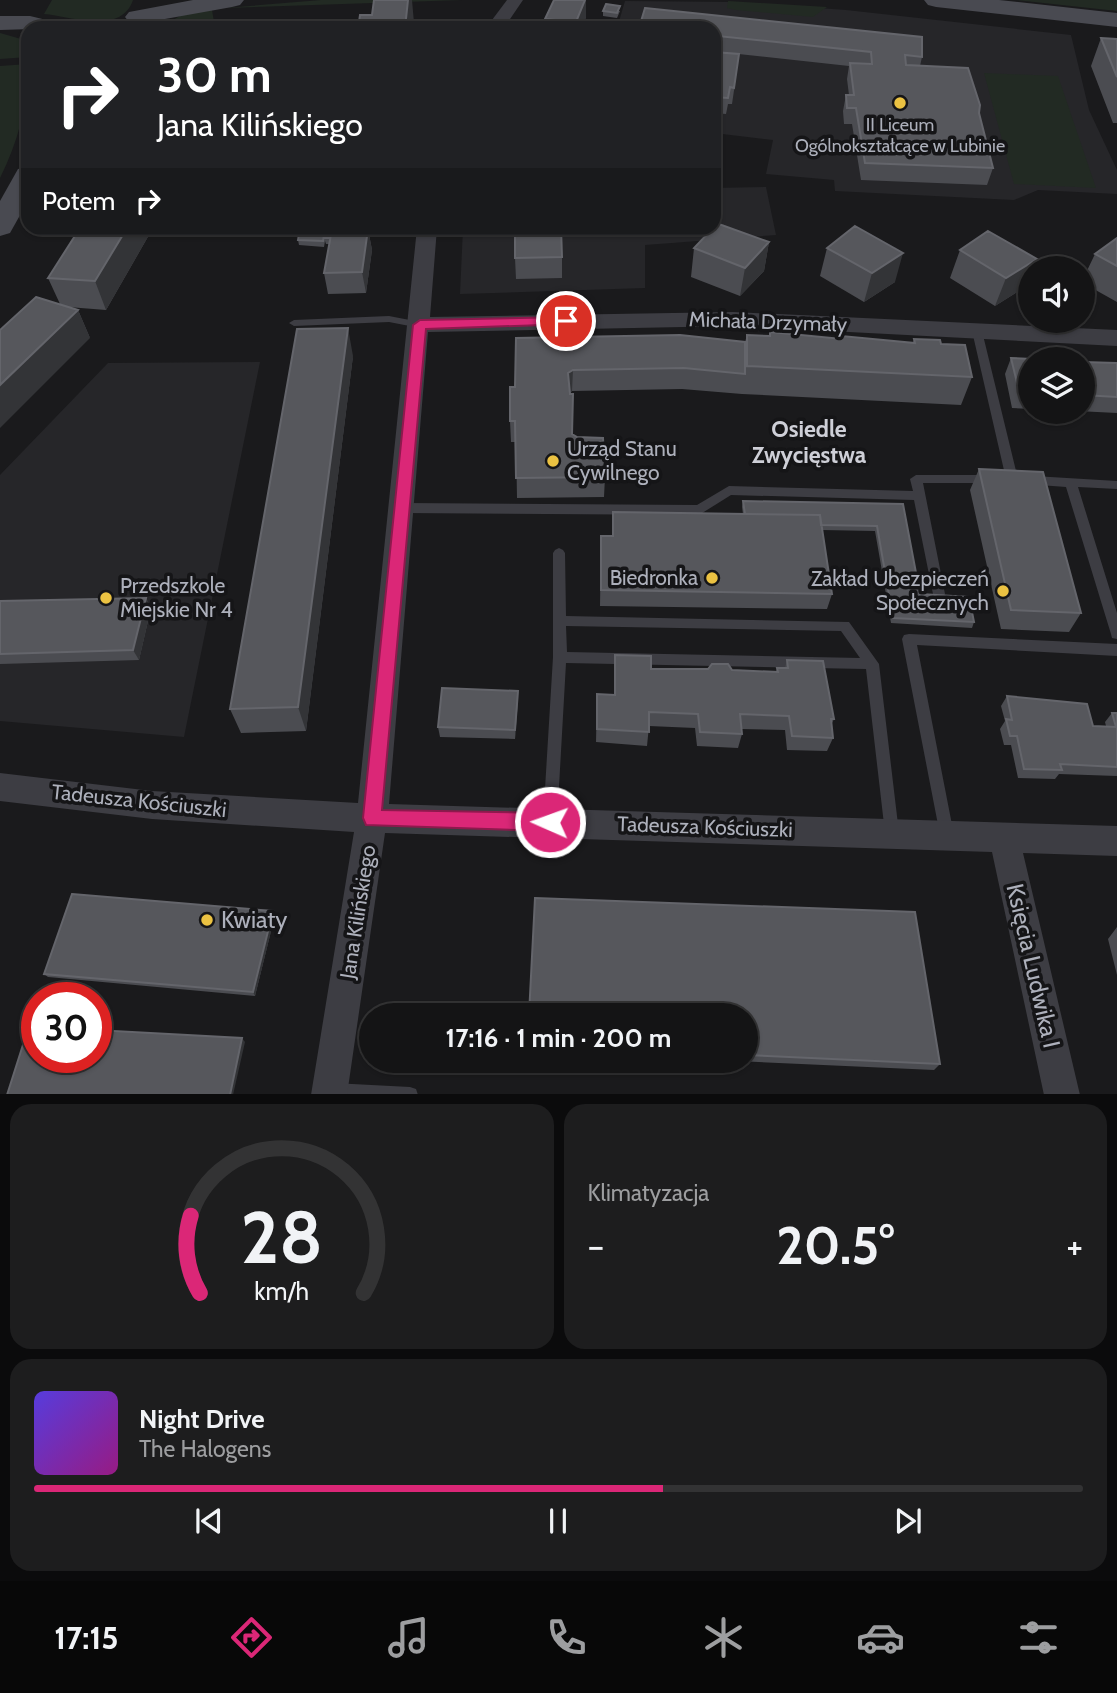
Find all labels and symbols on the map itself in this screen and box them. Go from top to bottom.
marker: II Liceum Ogólnokształcące w Lubinie [892,95,908,111]
place label: II Liceum Ogólnokształcące w Lubinie [795,114,1005,157]
pin [536,291,596,351]
street label: Michała Drzymały [688,306,848,337]
district label: Osiedle Zwycięstwa [752,415,867,469]
place label: Urząd Stanu Cywilnego [567,436,677,485]
marker: Urząd Stanu Cywilnego [545,453,561,469]
place label: Biedronka [610,565,698,590]
place label: Zakład Ubezpieczeń Społecznych [811,566,989,615]
marker: Biedronka [704,570,720,586]
place label: Przedszkole Miejskie Nr 4 [120,573,233,623]
marker: Zakład Ubezpieczeń Społecznych [995,583,1011,599]
marker: Przedszkole Miejskie Nr 4 [98,590,114,606]
street label: Tadeusza Kościuszki [50,779,228,822]
position arrow [513,785,587,859]
street label: Tadeusza Kościuszki [617,811,793,842]
street label: Jana Kilińskiego [334,843,380,982]
street label: Księcia Ludwika I [1000,881,1066,1051]
place label: Kwiaty [221,905,287,934]
marker: Kwiaty [199,912,215,928]
speed limit sign: 30 [21,982,112,1073]

